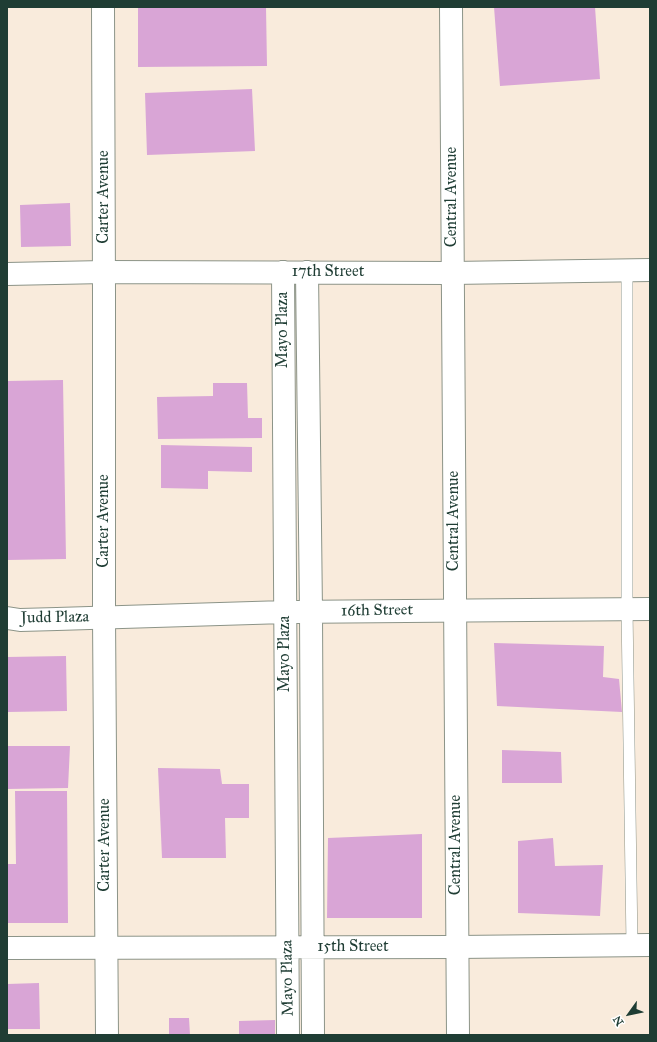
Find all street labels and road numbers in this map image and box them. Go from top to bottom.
street label: Central Avenue [442,147,462,247]
street label: Carter Avenue [94,150,114,244]
street label: 17th Street [292,262,364,282]
street label: Mayo Plaza [273,292,293,368]
street label: Central Avenue [444,471,464,571]
street label: Carter Avenue [94,474,114,568]
street label: 16th Street [341,601,413,621]
street label: Judd Plaza [21,608,89,628]
street label: Mayo Plaza [275,616,295,692]
street label: Central Avenue [446,795,466,895]
street label: Carter Avenue [95,798,115,892]
street label: 15th Street [317,937,389,957]
street label: Mayo Plaza [278,940,298,1016]

